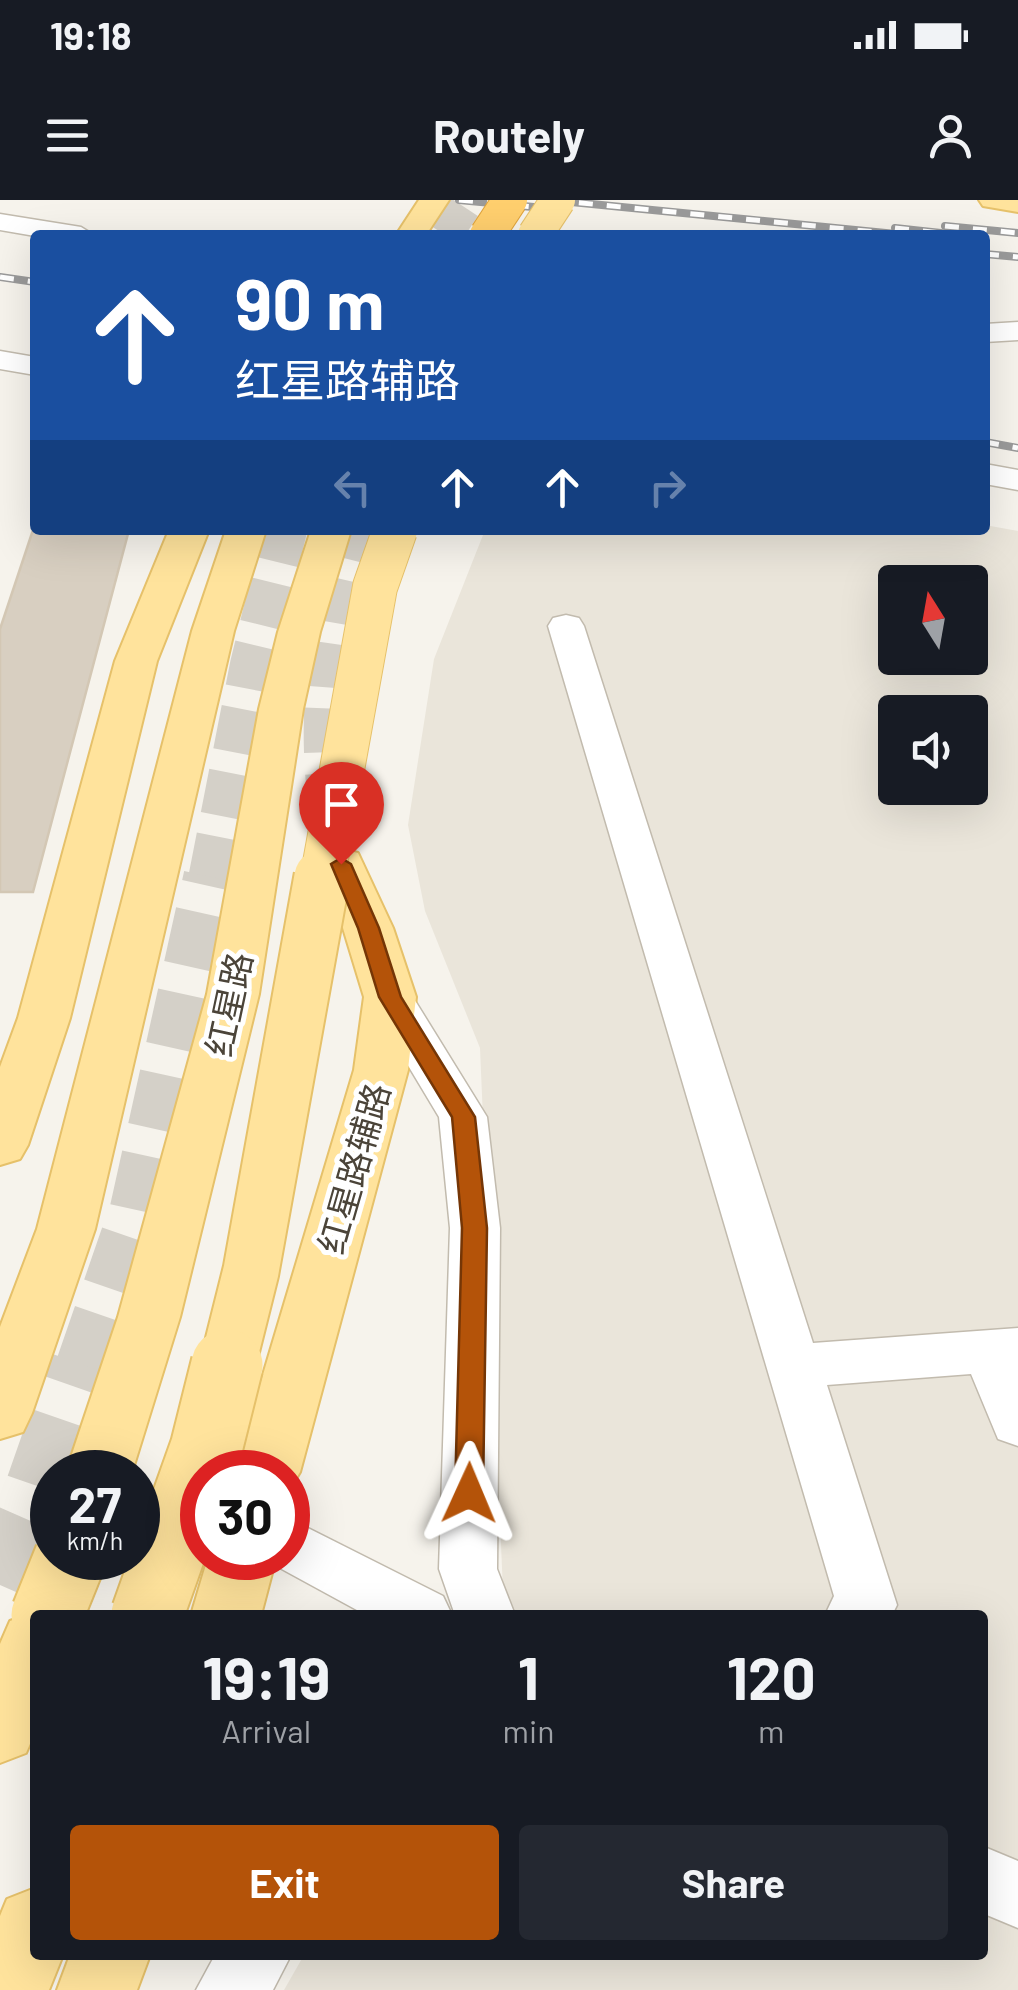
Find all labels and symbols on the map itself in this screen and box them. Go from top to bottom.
north arrow [878,565,988,675]
pin [299,762,384,865]
street label: 红星路 [197,948,259,1060]
street label: 红星路辅路 [309,1078,397,1258]
position arrow [417,1441,521,1545]
speed limit sign: 30 [180,1450,310,1580]

